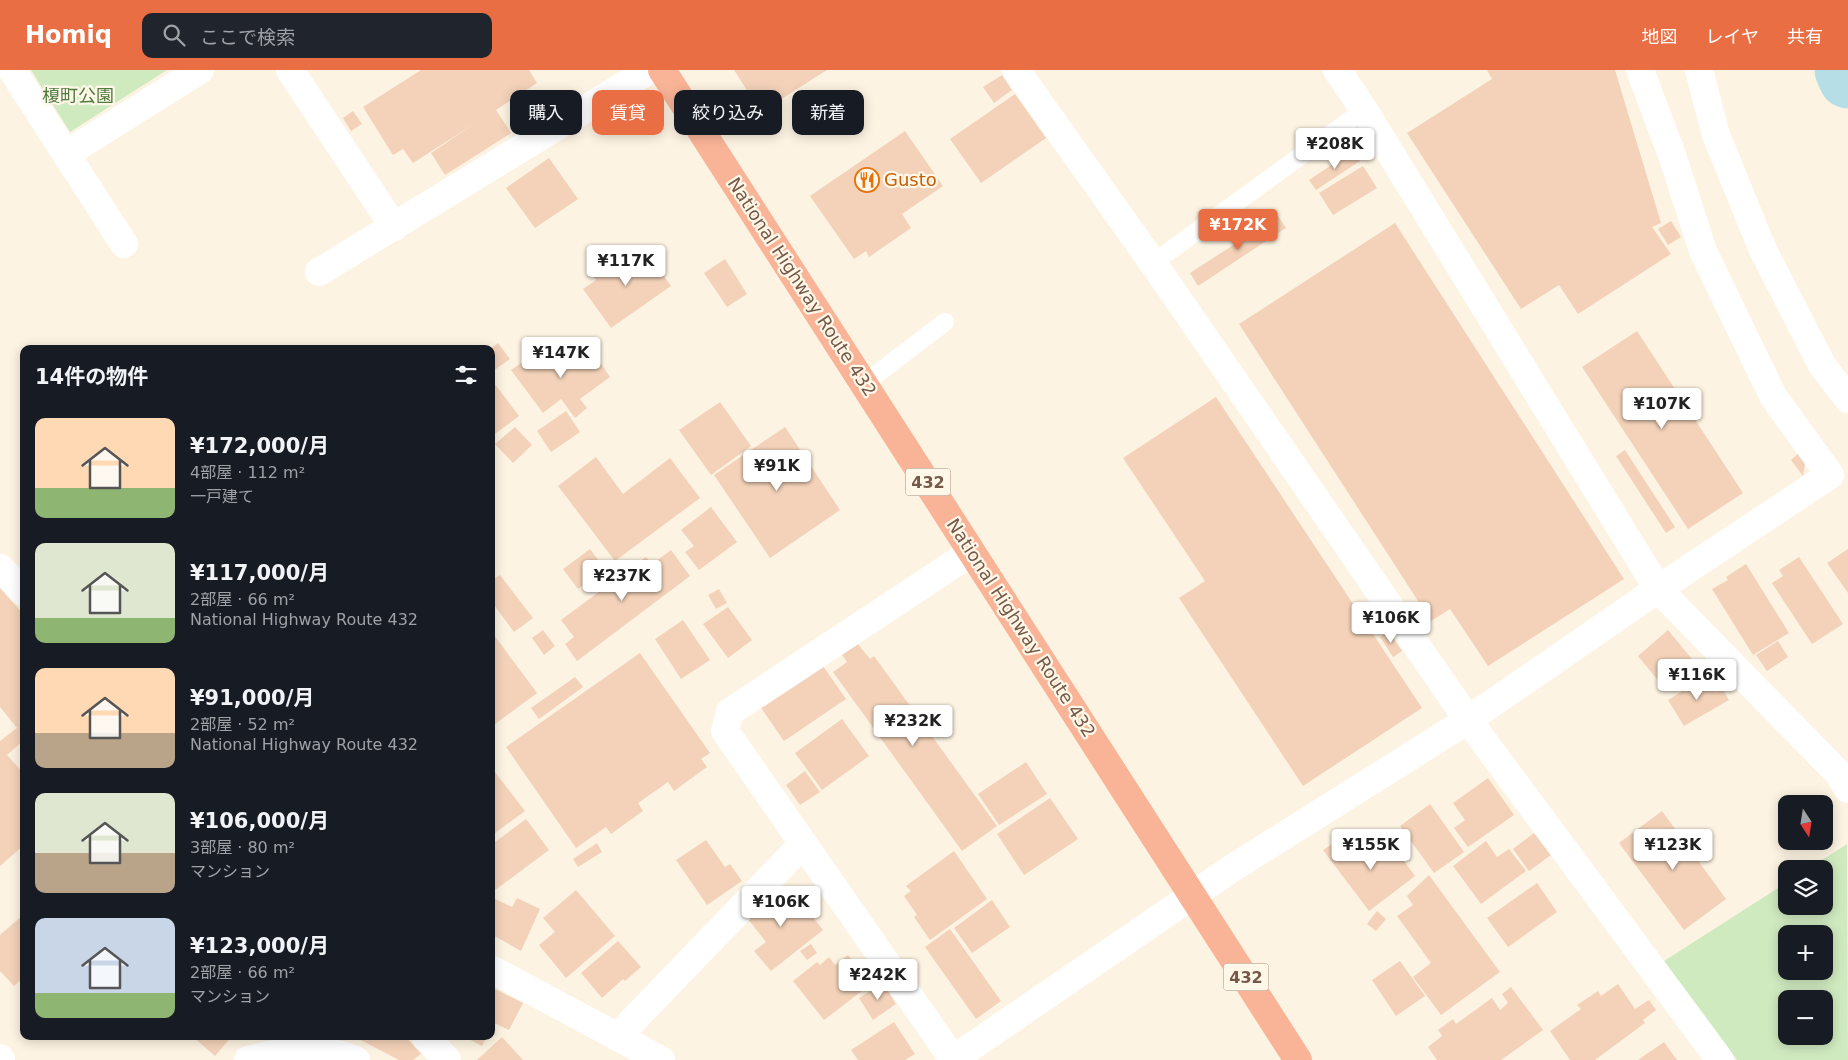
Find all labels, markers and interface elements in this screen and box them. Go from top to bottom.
search box [142,13,492,58]
text: Homiq [25,21,112,49]
icon: search [160,21,188,49]
text: ここで検索 [200,26,295,48]
text: 地図 [1642,26,1678,47]
text: レイヤ [1706,26,1759,47]
text: 共有 [1787,26,1823,47]
park label: 榎町公園 [42,85,114,106]
chip: 購入 [510,90,582,135]
chip: 賃貸 [592,90,664,135]
chip: 絞り込み [674,90,782,135]
chip: 新着 [792,90,864,135]
pin: ¥208K [1300,128,1370,170]
text: ¥208K [1307,134,1363,153]
restaurant icon: Gusto [854,167,880,193]
place label: Gusto [884,169,937,190]
street label: National Highway Route 432 [724,173,881,400]
pin: ¥172K [1203,208,1273,251]
text: ¥172K [1210,215,1266,234]
pin: ¥117K [591,244,661,287]
text: ¥117K [598,251,654,270]
pin: ¥147K [526,336,596,379]
text: ¥147K [533,343,589,362]
icon: filters [452,361,480,389]
text: 14件の物件 [35,365,148,389]
pin: ¥107K [1627,388,1697,430]
text: ¥107K [1634,394,1690,413]
text: ¥172,000/月 [190,434,329,458]
icon: home [75,438,135,498]
pin: ¥91K [747,450,807,492]
text: ¥91K [754,456,800,475]
text: 4部屋 · 112 m² [190,463,305,482]
road number: 432 [906,468,950,496]
text: 一戸建て [190,487,254,506]
street label: National Highway Route 432 [943,514,1100,741]
pin: ¥237K [587,560,657,602]
text: ¥117,000/月 [190,561,329,585]
icon: home [75,563,135,623]
text: ¥237K [594,566,650,585]
text: 2部屋 · 66 m² [190,590,295,609]
pin: ¥106K [1356,602,1426,644]
text: ¥106K [1363,608,1419,627]
text: National Highway Route 432 [190,610,418,629]
pin: ¥116K [1662,658,1732,701]
text: ¥116K [1669,665,1725,684]
text: ¥91,000/月 [190,686,314,710]
icon: home [75,688,135,748]
pin: ¥232K [878,704,948,747]
text: ¥232K [885,711,941,730]
text: 2部屋 · 52 m² [190,715,295,734]
text: National Highway Route 432 [190,735,418,754]
north arrow [1778,795,1832,850]
map controls [1778,795,1833,1045]
text: ¥106,000/月 [190,809,329,833]
icon: home [75,813,135,873]
pin: ¥155K [1336,828,1406,871]
pin: ¥123K [1638,828,1708,871]
text: ¥155K [1343,835,1399,854]
text: ¥123K [1645,835,1701,854]
text: 3部屋 · 80 m² [190,838,295,857]
button: layers [1778,860,1833,915]
text: マンション [190,862,270,881]
pin: ¥106K [746,886,816,928]
text: ¥106K [753,892,809,911]
button: + [1778,925,1833,980]
text: ¥123,000/月 [190,934,329,958]
icon: home [75,938,135,998]
pin: ¥242K [843,958,913,1001]
text: 2部屋 · 66 m² [190,963,295,982]
road number: 432 [1224,964,1268,990]
text: ¥242K [850,965,906,984]
text: マンション [190,987,270,1006]
button: − [1778,990,1833,1045]

